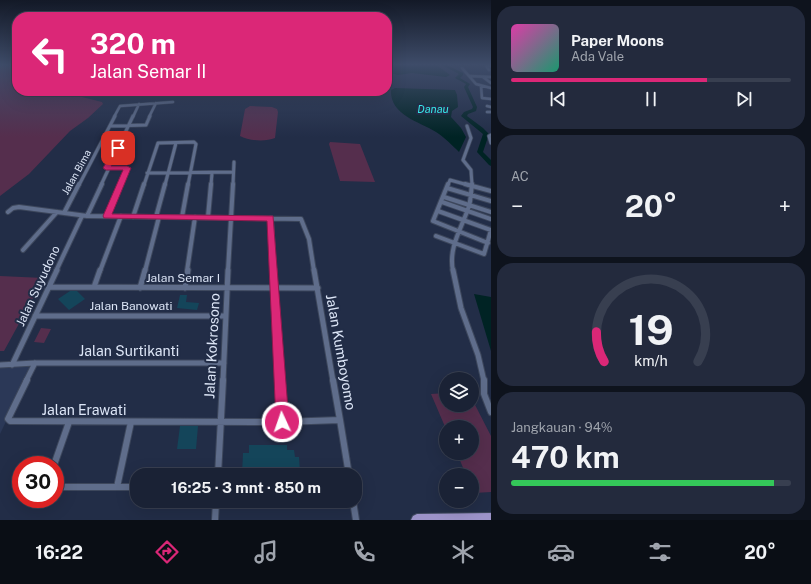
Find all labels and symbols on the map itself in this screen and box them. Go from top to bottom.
water label: Danau [417,103,449,115]
pin [101,131,135,165]
street label: Jalan Bima [59,147,93,197]
street label: Jalan Suyudono [13,243,63,329]
street label: Jalan Semar I [146,271,220,285]
street label: Jalan Kokrosono [201,293,223,399]
street label: Jalan Kumboyomo [323,293,359,411]
street label: Jalan Banowati [90,299,172,313]
street label: Jalan Surtikanti [79,343,179,359]
position arrow [261,401,303,443]
street label: Jalan Erawati [42,402,126,418]
speed limit sign: 30 [12,456,64,508]

